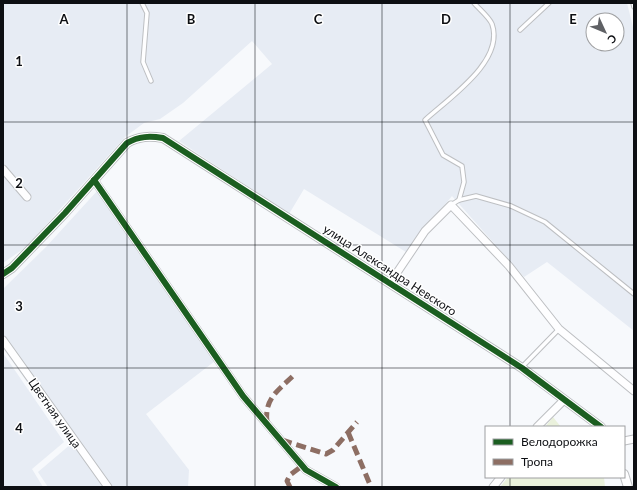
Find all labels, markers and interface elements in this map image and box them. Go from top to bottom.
text: A [58,11,69,27]
text: B [187,11,196,27]
text: C [314,11,323,27]
text: D [441,11,451,27]
text: E [569,11,577,27]
north arrow [585,12,625,52]
text: С [605,32,620,47]
text: 1 [15,53,23,69]
text: 2 [15,175,23,191]
street label: улица Александра Невского [320,221,460,319]
text: 3 [15,298,23,314]
street label: Цветная улица [25,375,85,451]
text: 4 [15,420,23,436]
legend [485,426,625,478]
text: Велодорожка [521,434,598,449]
text: Тропа [521,454,553,469]

